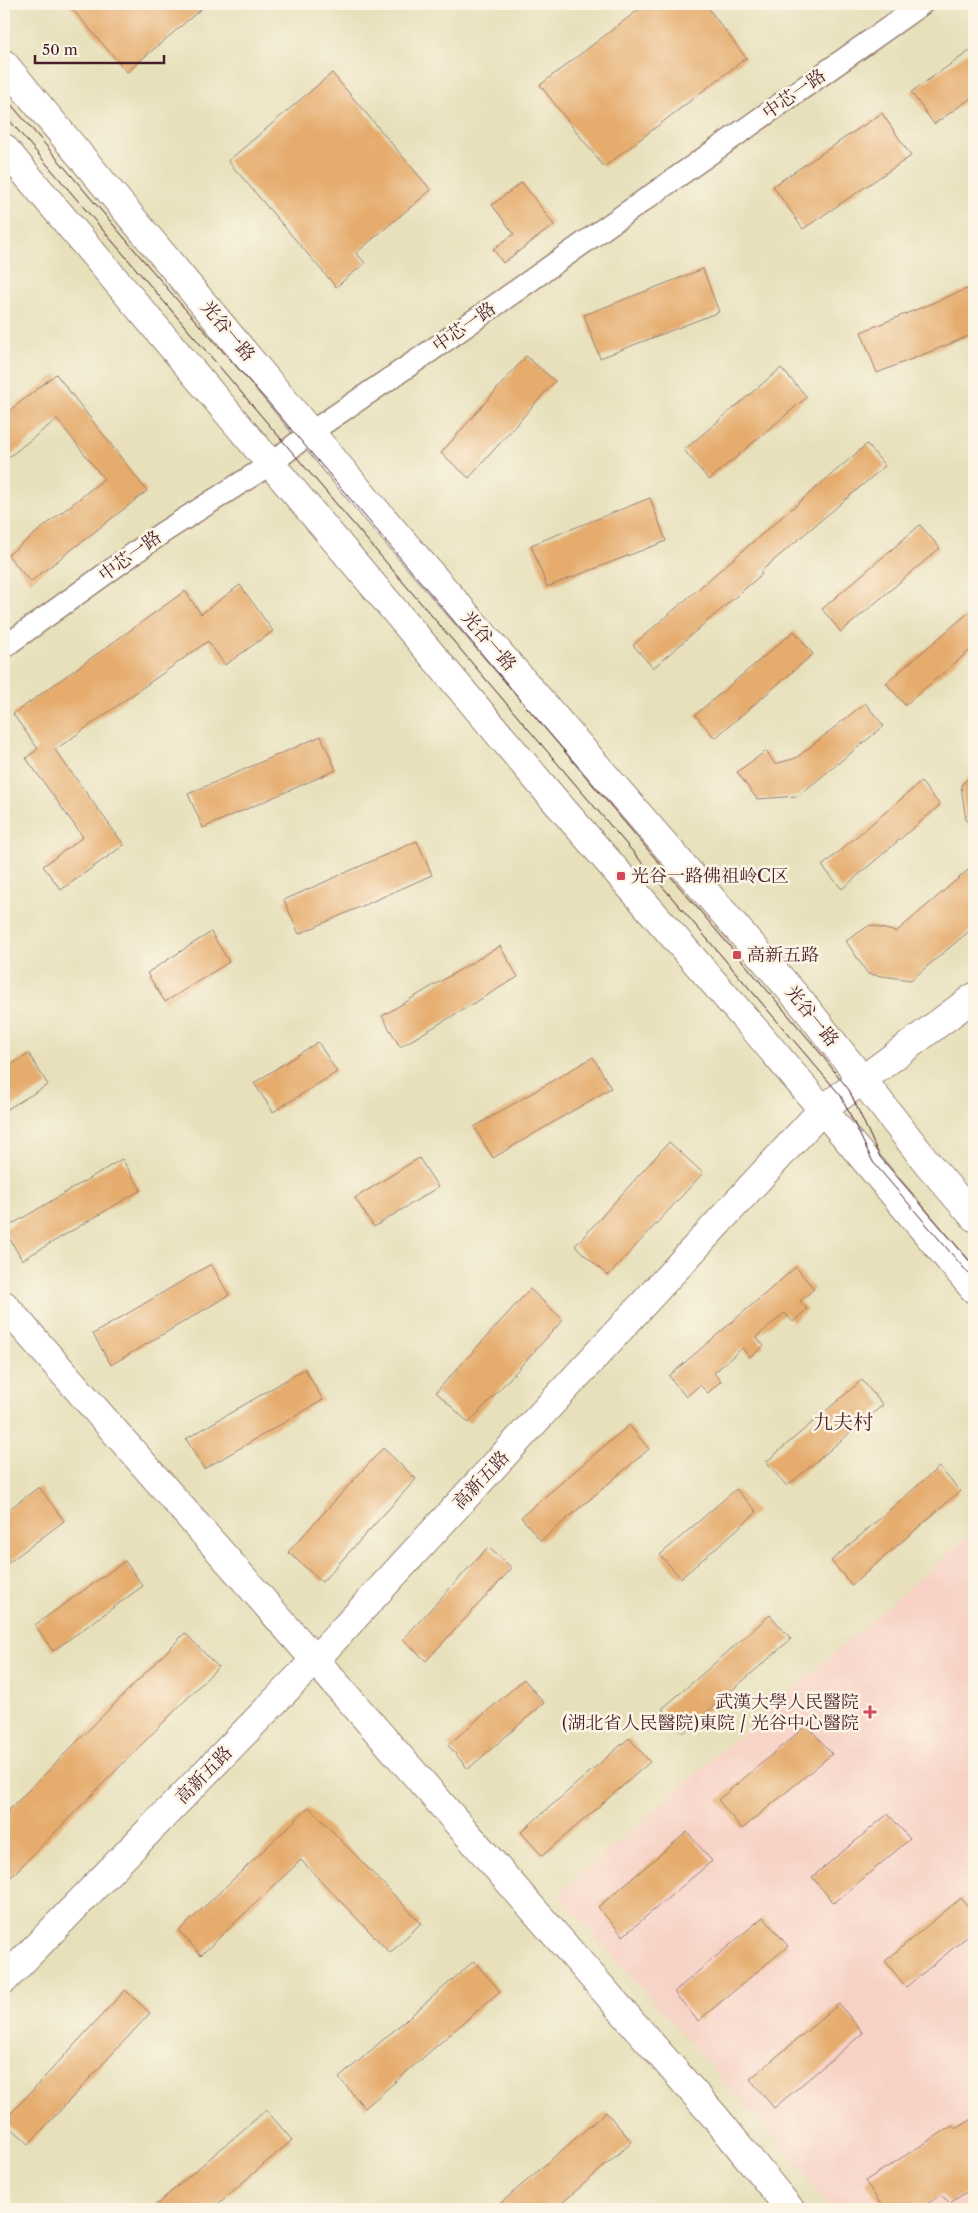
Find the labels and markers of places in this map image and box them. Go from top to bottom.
place label: 光谷一路佛祖岭C区 [631,865,789,887]
marker: 光谷一路佛祖岭C区 [615,870,627,882]
place label: 高新五路 [747,944,819,966]
marker: 高新五路 [731,949,743,961]
place label: 武漢大學人民醫院 (湖北省人民醫院)東院 / 光谷中心醫院 [562,1691,859,1734]
marker: 武漢大學人民醫院 (湖北省人民醫院)東院 / 光谷中心醫院 [863,1705,877,1719]

